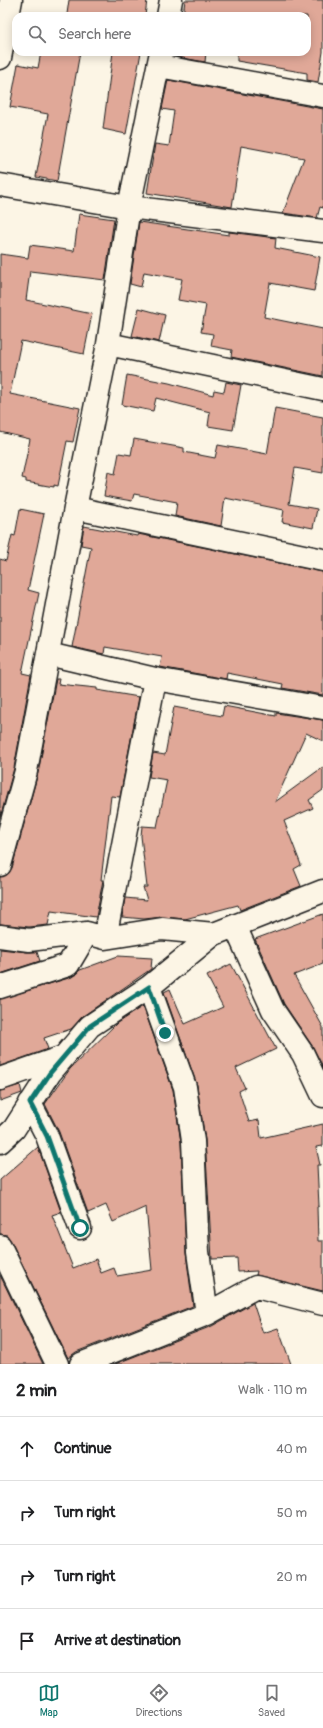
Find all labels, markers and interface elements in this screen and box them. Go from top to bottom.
search box [12,12,311,56]
icon: search [26,23,48,45]
text: Search here [58,25,131,44]
route end [156,1024,174,1042]
route start [71,1219,89,1237]
text: 2 min [16,1380,57,1401]
text: Walk · 110 m [238,1382,307,1398]
icon: ahead [16,1438,38,1460]
text: Continue [54,1439,112,1458]
text: 40 m [276,1441,307,1457]
icon: right [16,1502,38,1524]
text: Turn right [54,1503,115,1522]
text: 50 m [277,1505,307,1521]
icon: right [16,1566,38,1588]
text: Turn right [54,1567,115,1586]
text: 20 m [276,1569,307,1585]
icon: arrive [16,1630,38,1652]
text: Arrive at destination [54,1631,181,1650]
tab: Map [38,1682,60,1719]
tab: Directions [136,1682,182,1719]
tab: Saved [258,1682,285,1719]

